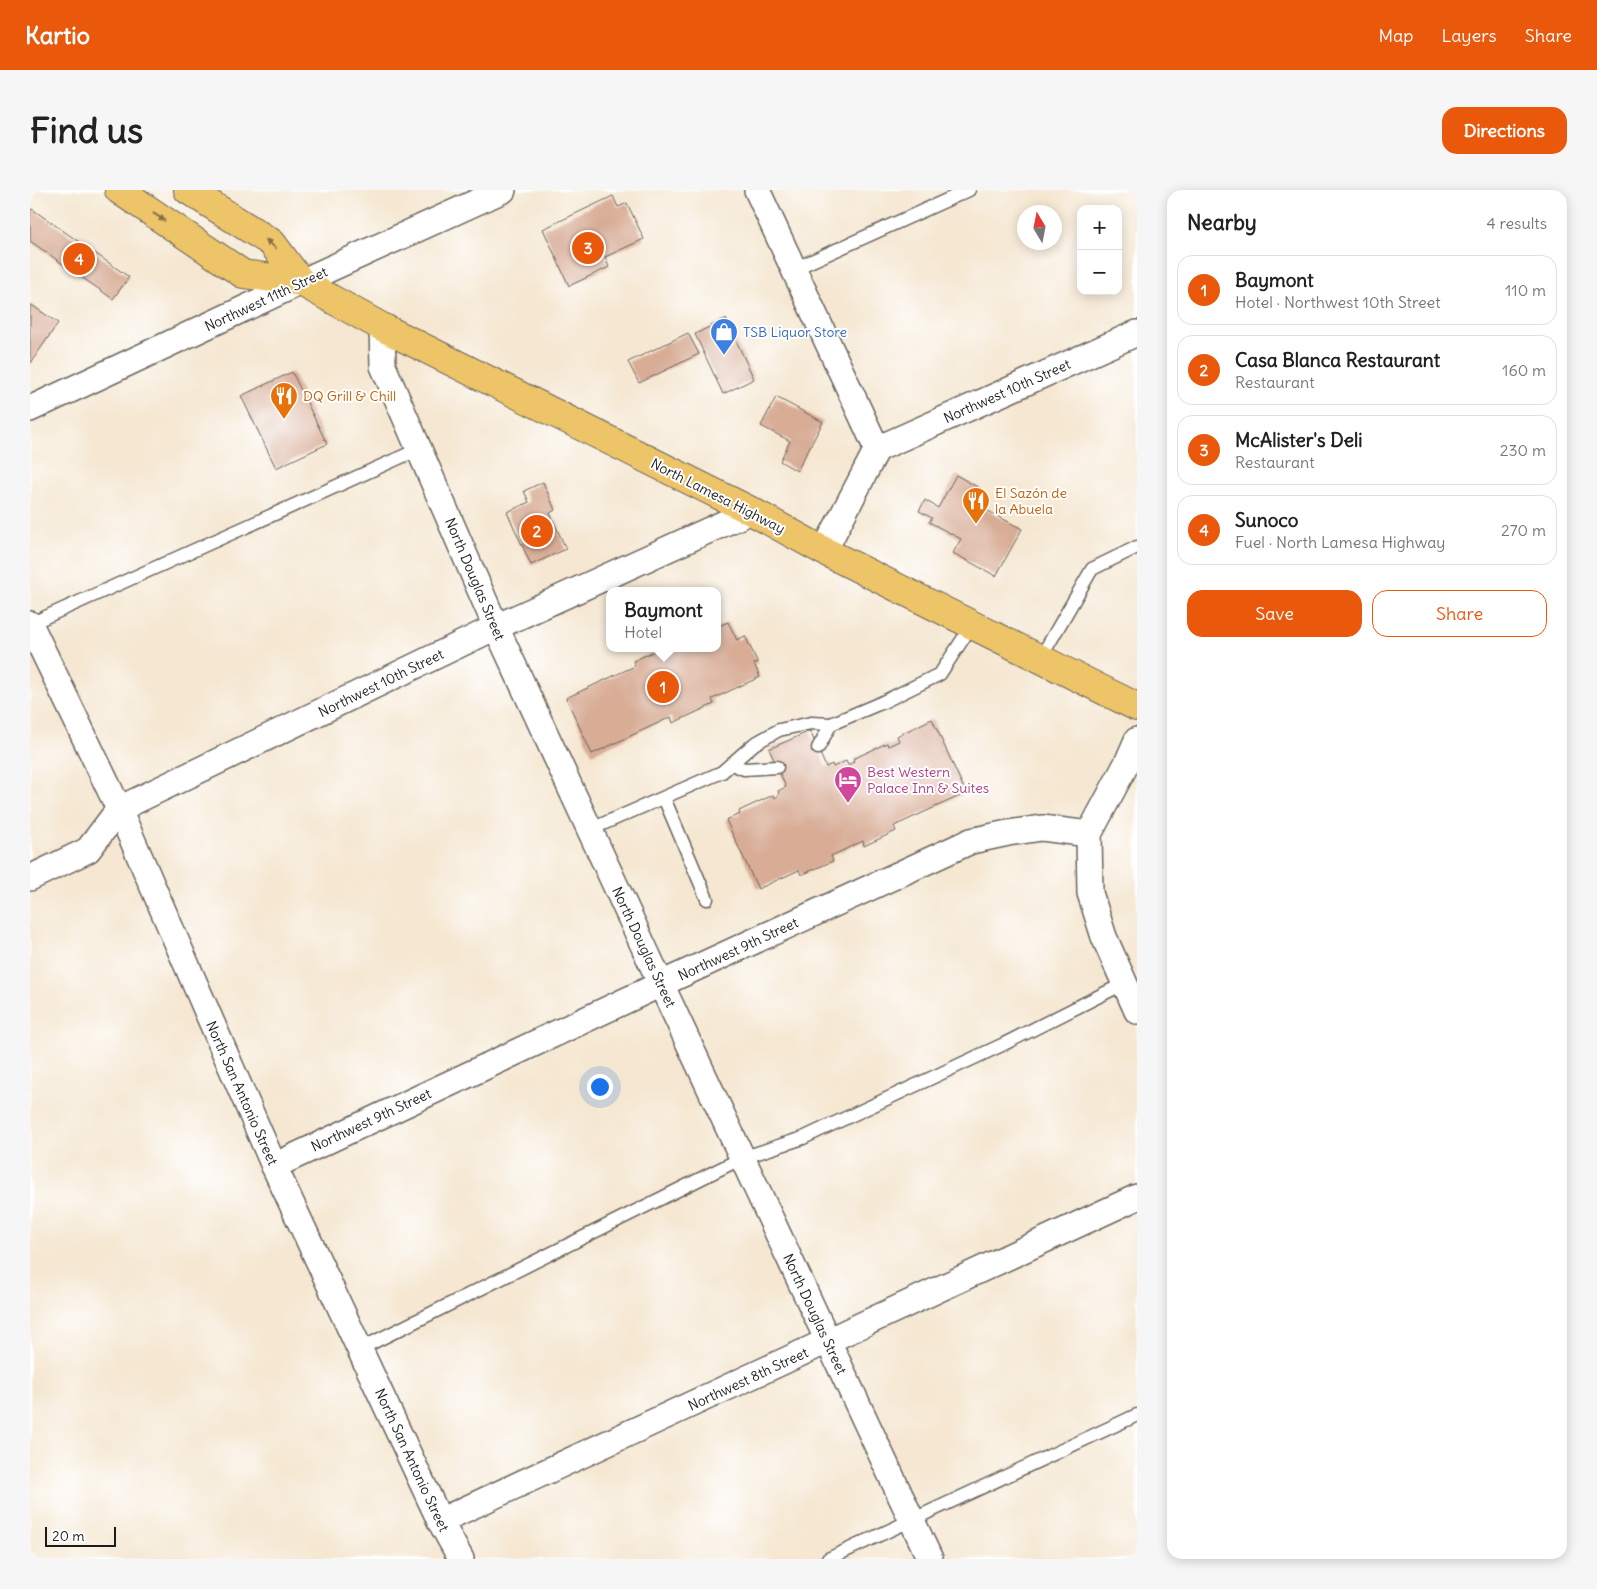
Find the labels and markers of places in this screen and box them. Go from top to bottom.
pin: 3 [572,229,604,267]
pin: 4 [63,240,95,278]
shop icon: TSB Liquor Store [709,317,739,356]
place label: TSB Liquor Store [743,323,847,341]
restaurant icon: DQ Grill & Chill [269,381,299,420]
place label: DQ Grill & Chill [303,387,396,405]
place label: El Sazón de la Abuela [995,484,1067,518]
restaurant icon: El Sazón de la Abuela [961,486,991,525]
pin: 2 [521,512,553,550]
pin: 1 [647,668,679,706]
place label: Best Western Palace Inn & Suites [867,763,989,797]
hotel icon: Best Western Palace Inn & Suites [833,765,863,804]

